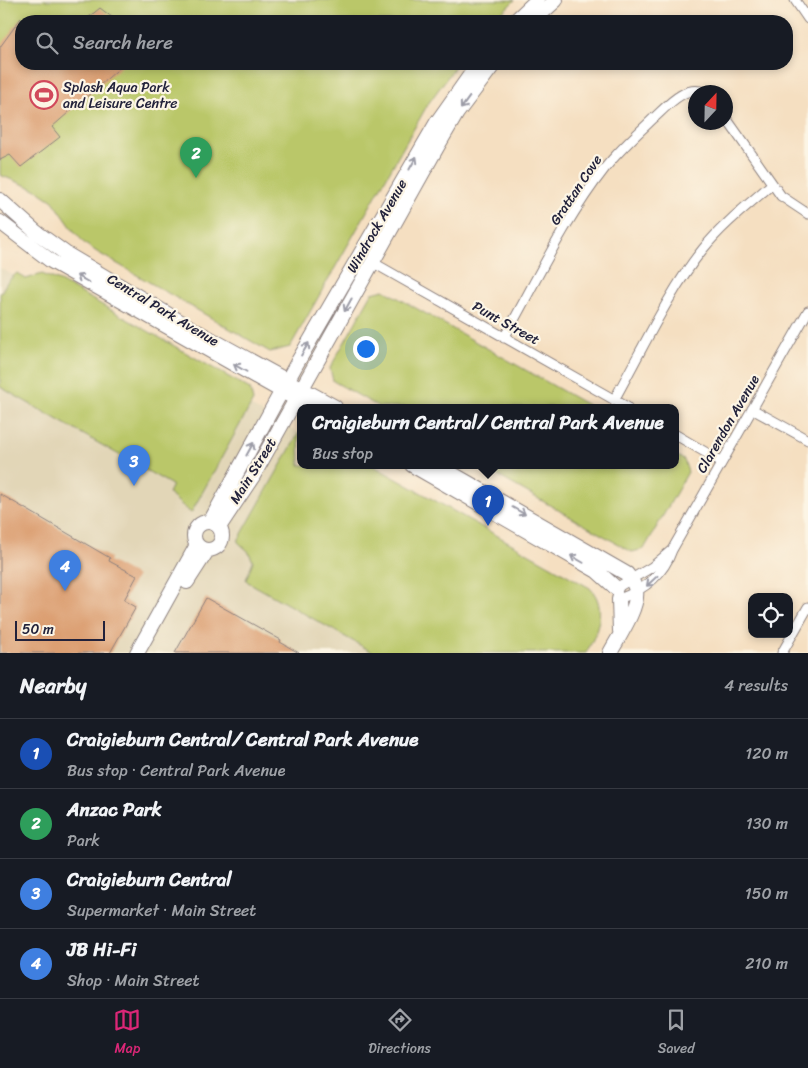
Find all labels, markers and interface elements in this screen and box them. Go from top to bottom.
search box [15,15,793,70]
text: Search here [73,26,173,59]
icon: search [33,29,61,57]
place label: Splash Aqua Park and Leisure Centre [63,75,178,116]
sports icon: Splash Aqua Park and Leisure Centre [29,80,59,110]
north arrow [688,85,733,130]
one-way arrow [460,95,470,109]
pin: 2 [180,137,212,178]
street label: Grattan Cove [543,150,609,230]
one-way arrow [409,156,418,171]
street label: Windrock Avenue [340,174,414,278]
street label: Central Park Avenue [102,267,224,354]
one-way arrow [77,273,91,283]
street label: Punt Street [468,294,544,352]
one-way arrow [343,297,353,312]
your location [353,336,379,362]
one-way arrow [301,343,311,357]
one-way arrow [233,362,247,372]
street label: Clarendon Avenue [690,370,767,478]
popup [297,404,679,469]
text: Craigieburn Central/ Central Park Avenue [312,406,664,439]
street label: Main Street [223,433,283,509]
text: Bus stop [312,439,373,468]
one-way arrow [246,442,255,457]
pin: 3 [118,445,150,486]
pin: 1 [472,485,504,526]
one-way arrow [511,507,526,517]
pin: 4 [49,550,81,591]
one-way arrow [569,554,584,564]
one-way arrow [645,575,658,587]
map controls [748,593,793,638]
button: locate [748,593,793,638]
text: 50 m [22,617,54,642]
scale bar [15,618,105,641]
text: Nearby [20,667,86,705]
text: 4 results [724,671,788,700]
text: Craigieburn Central/ Central Park Avenue [67,723,418,756]
text: 1 [33,739,39,768]
text: 120 m [745,739,788,768]
text: Bus stop · Central Park Avenue [67,756,285,785]
text: Anzac Park [67,793,162,826]
text: 2 [31,809,41,838]
text: 130 m [746,809,788,838]
text: Park [67,826,100,855]
text: Craigieburn Central [67,863,232,896]
text: 3 [32,879,40,908]
text: 150 m [745,879,788,908]
text: Supermarket · Main Street [67,896,256,925]
text: JB Hi-Fi [67,933,136,966]
text: 4 [31,949,41,978]
text: 210 m [745,949,788,978]
text: Shop · Main Street [67,966,199,995]
tab: Map [113,1006,141,1061]
tab: Directions [368,1006,431,1061]
tab: Saved [658,1006,695,1061]

